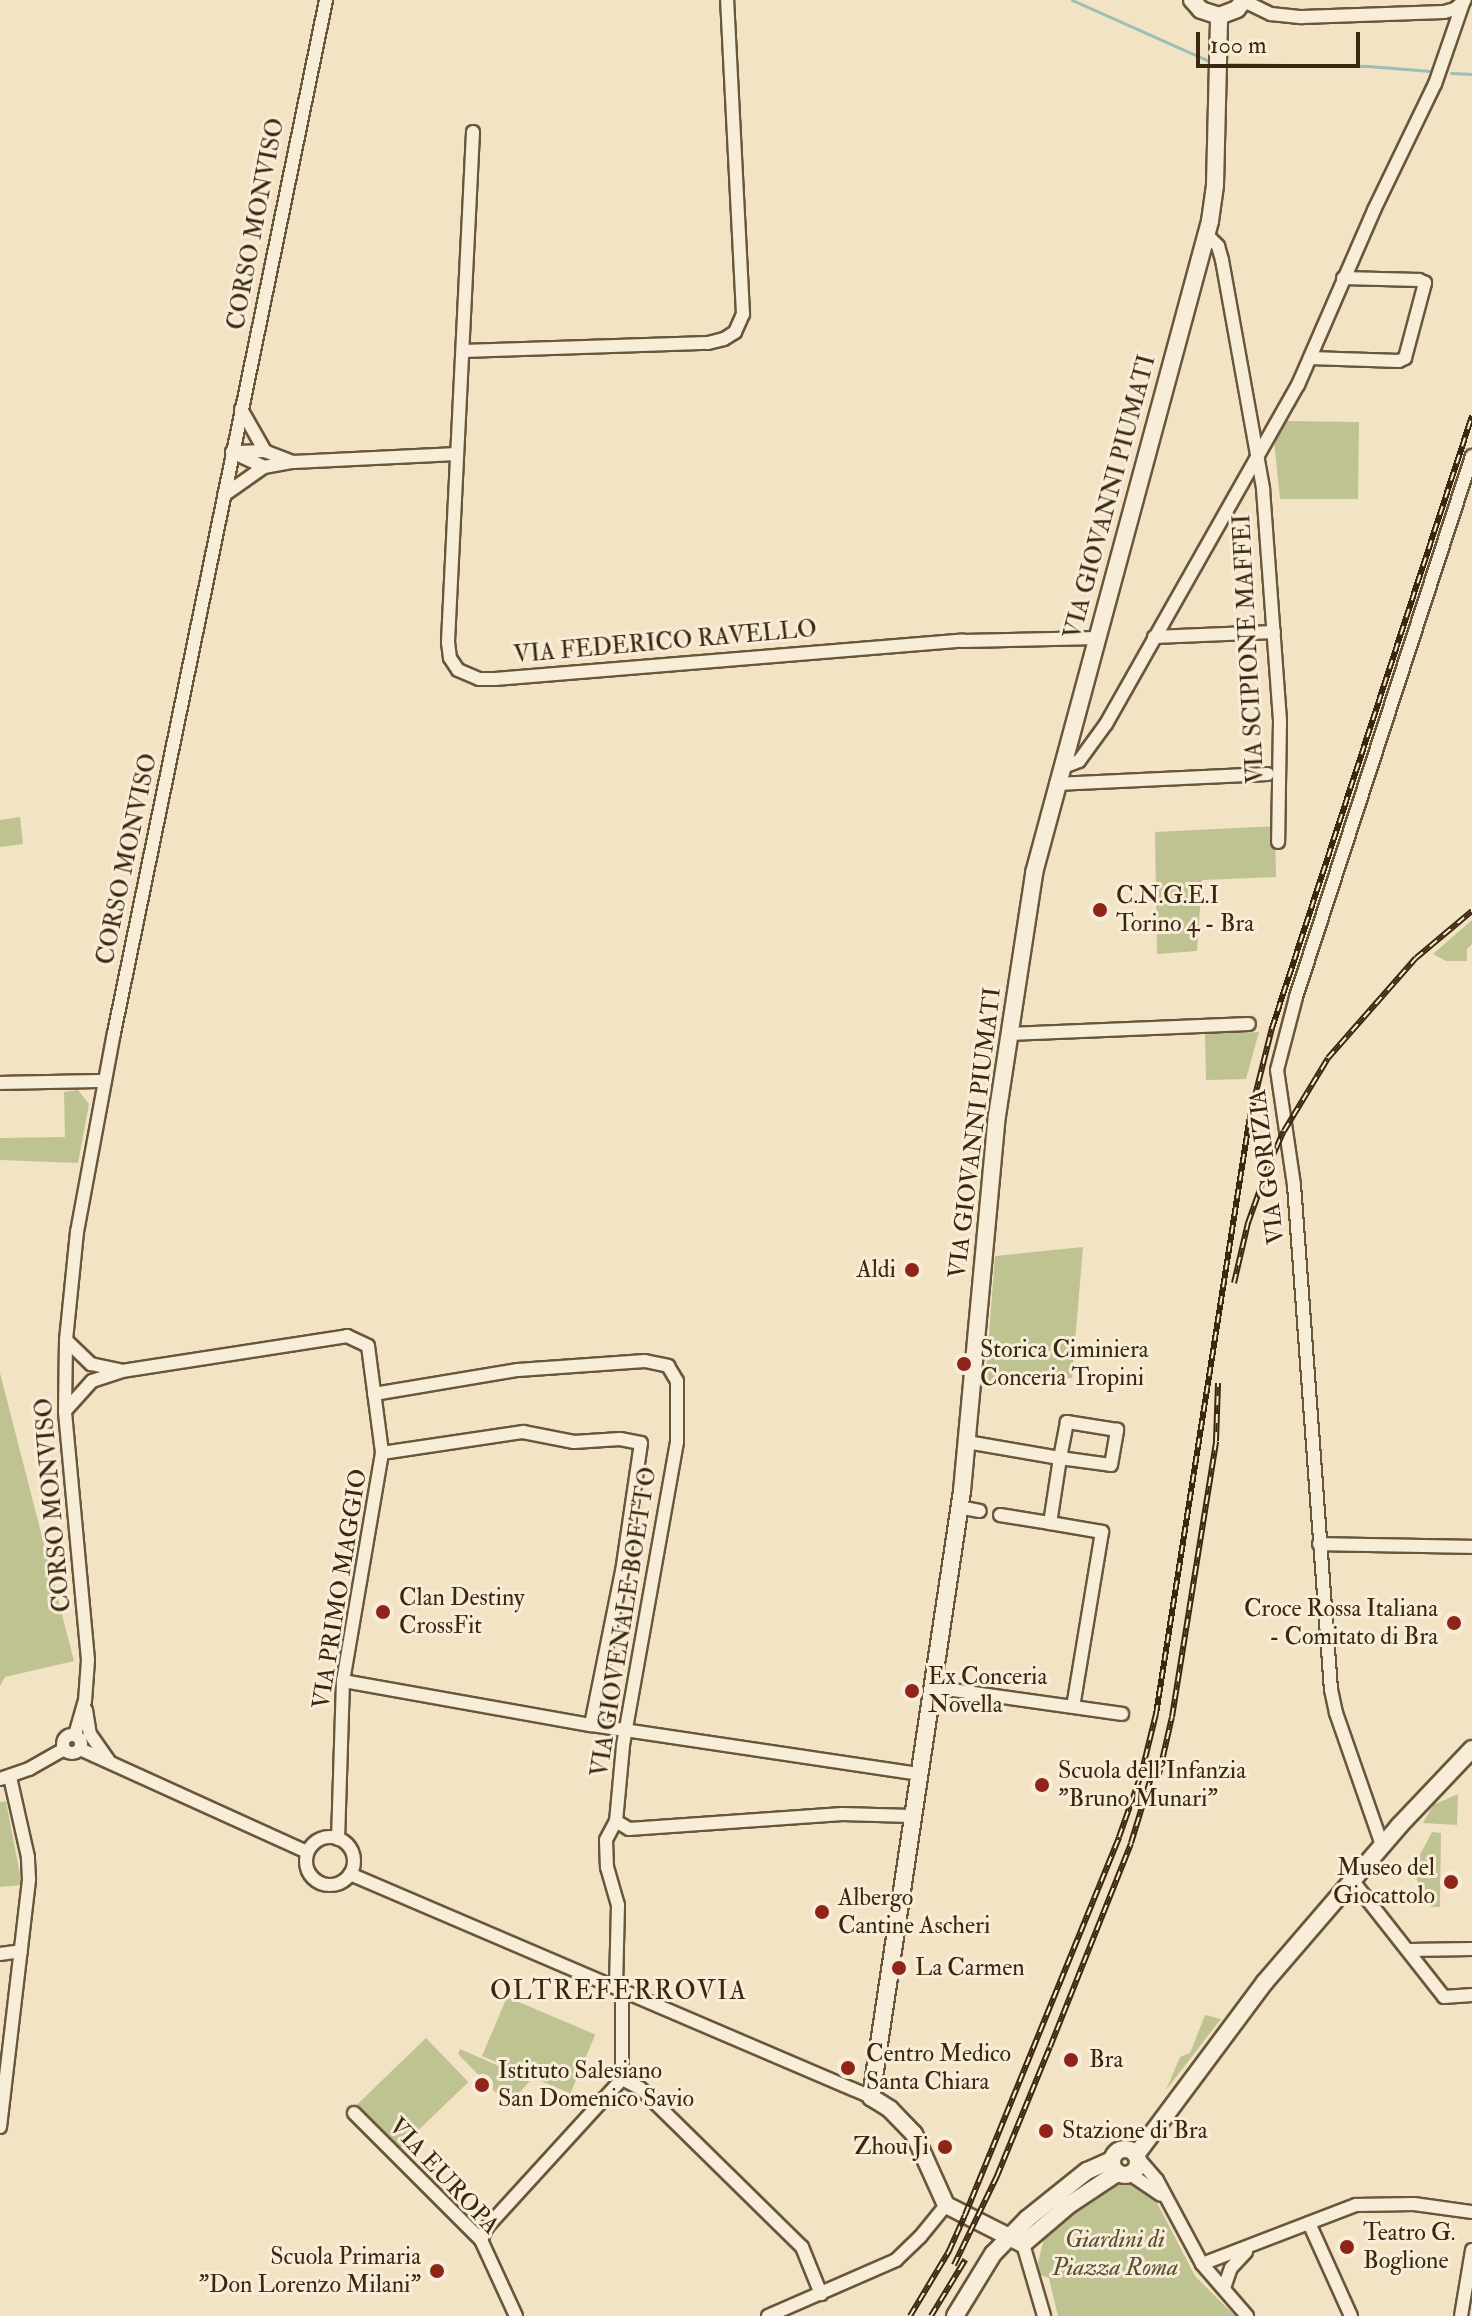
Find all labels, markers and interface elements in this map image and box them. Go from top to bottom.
scale bar [1200,16,1364,66]
text: 100 m [1210,30,1267,61]
street label: CORSO MONVISO [221,116,291,332]
street label: VIA GIOVANNI PIUMATI [1058,352,1162,642]
street label: VIA SCIPIONE MAFFEI [1228,514,1270,784]
street label: VIA FEDERICO RAVELLO [512,614,818,670]
street label: CORSO MONVISO [91,751,163,967]
place label: C.N.G.E.I Torino 4 - Bra [1116,882,1254,938]
marker: C.N.G.E.I Torino 4 - Bra [1091,901,1109,919]
street label: VIA GIOVANNI PIUMATI [943,986,1007,1280]
street label: VIA GORIZIA [1243,1088,1291,1246]
place label: Aldi [857,1256,896,1284]
marker: Aldi [903,1261,921,1279]
place label: Storica Ciminiera Conceria Tropini [980,1336,1149,1392]
marker: Storica Ciminiera Conceria Tropini [955,1355,973,1373]
street label: CORSO MONVISO [29,1397,77,1613]
street label: VIA GIOVENALE BOETTO [585,1465,663,1779]
street label: VIA PRIMO MAGGIO [307,1467,373,1711]
place label: Clan Destiny CrossFit [399,1584,525,1640]
place label: Croce Rossa Italiana - Comitato di Bra [1244,1595,1438,1651]
marker: Clan Destiny CrossFit [374,1603,392,1621]
marker: Croce Rossa Italiana - Comitato di Bra [1445,1614,1463,1632]
place label: Ex Conceria Novella [928,1663,1047,1719]
marker: Ex Conceria Novella [903,1682,921,1700]
place label: Scuola dell'Infanzia "Bruno Munari" [1058,1757,1246,1813]
marker: Scuola dell'Infanzia "Bruno Munari" [1033,1776,1051,1794]
place label: Museo del Giocattolo [1333,1854,1435,1910]
marker: Museo del Giocattolo [1442,1873,1460,1891]
place label: Albergo Cantine Ascheri [838,1884,990,1940]
marker: Albergo Cantine Ascheri [813,1903,831,1921]
place label: La Carmen [915,1954,1025,1982]
marker: La Carmen [890,1959,908,1977]
district label: OLTREFERROVIA [490,1976,748,2008]
place label: Centro Medico Santa Chiara [866,2040,1011,2096]
place label: Bra [1089,2046,1123,2074]
marker: Bra [1060,2049,1082,2071]
place label: Istituto Salesiano San Domenico Savio [498,2057,694,2113]
marker: Centro Medico Santa Chiara [837,2057,859,2079]
marker: Istituto Salesiano San Domenico Savio [473,2076,491,2094]
street label: VIA EUROPA [383,2112,505,2240]
place label: Stazione di Bra [1062,2117,1208,2145]
marker: Stazione di Bra [1037,2122,1055,2140]
place label: Zhou Ji [853,2133,929,2161]
marker: Zhou Ji [936,2138,954,2156]
place label: Teatro G. Boglione [1363,2219,1456,2275]
park label: Giardini di Piazza Roma [1052,2226,1178,2282]
marker: Teatro G. Boglione [1338,2238,1356,2256]
place label: Scuola Primaria "Don Lorenzo Milani" [198,2243,421,2299]
marker: Scuola Primaria "Don Lorenzo Milani" [428,2262,446,2280]

